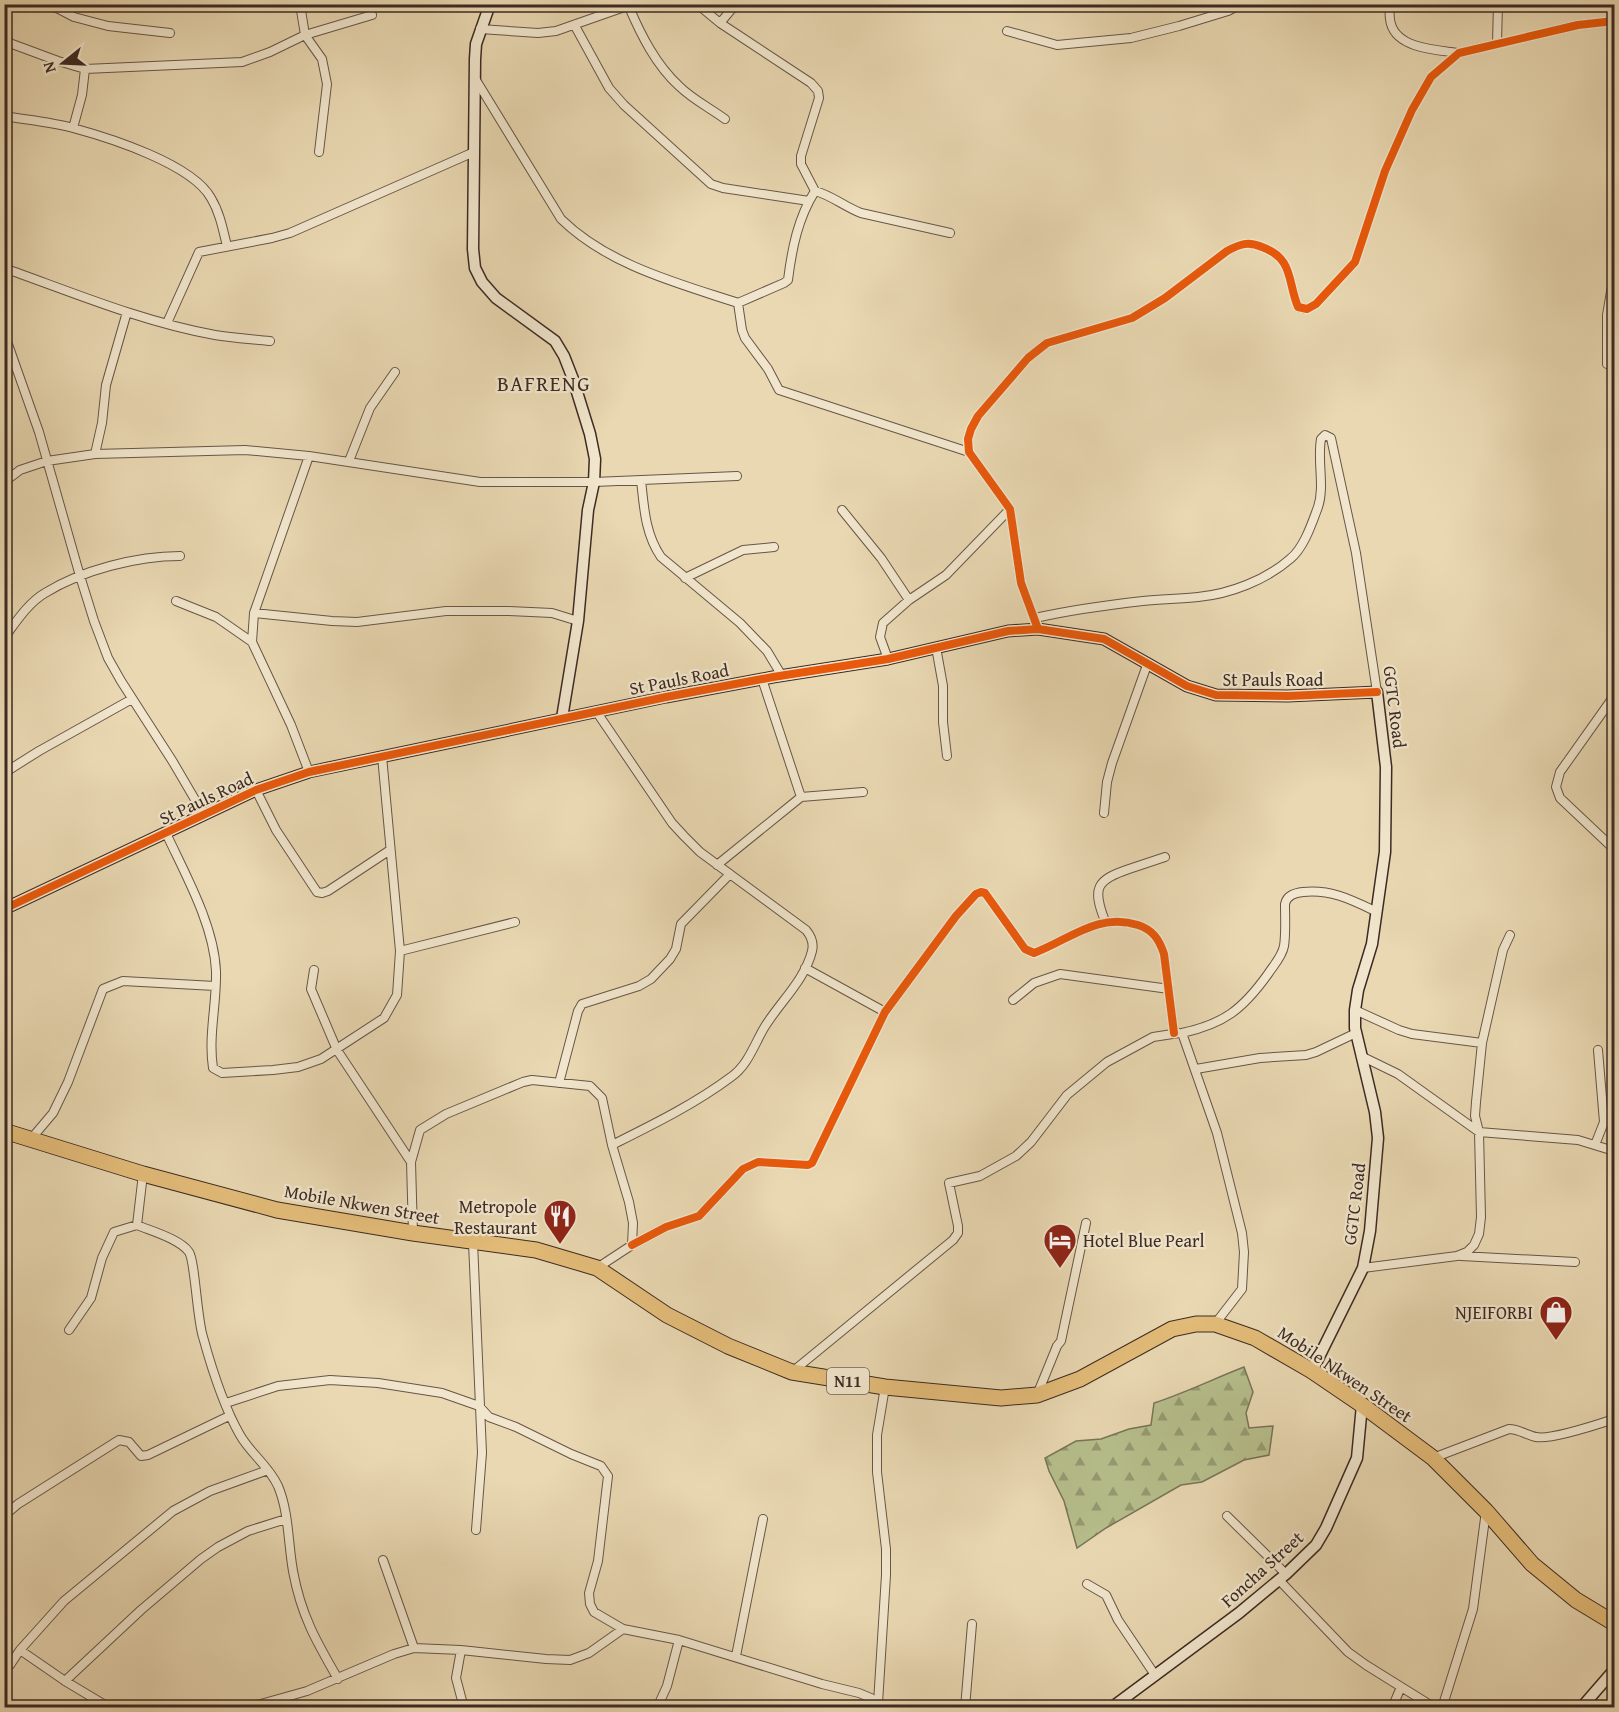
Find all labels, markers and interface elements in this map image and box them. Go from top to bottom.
north arrow [33,33,93,93]
text: N [36,59,62,76]
district label: BAFRENG [497,368,591,399]
street label: St Pauls Road [627,656,731,702]
street label: GGTC Road [1377,664,1413,750]
street label: St Pauls Road [1223,666,1324,693]
street label: St Pauls Road [155,764,258,832]
street label: GGTC Road [1336,1161,1372,1247]
street label: Mobile Nkwen Street [282,1177,442,1231]
place label: Metropole Restaurant [454,1193,538,1241]
restaurant icon: Metropole Restaurant [542,1198,578,1245]
hotel icon: Hotel Blue Pearl [1042,1222,1078,1269]
place label: Hotel Blue Pearl [1083,1227,1204,1254]
shop icon: NJEIFORBI [1538,1294,1574,1341]
place label: NJEIFORBI [1455,1299,1533,1326]
street label: Mobile Nkwen Street [1272,1319,1418,1429]
road number: N11 [827,1368,869,1394]
street label: Foncha Street [1215,1524,1310,1614]

